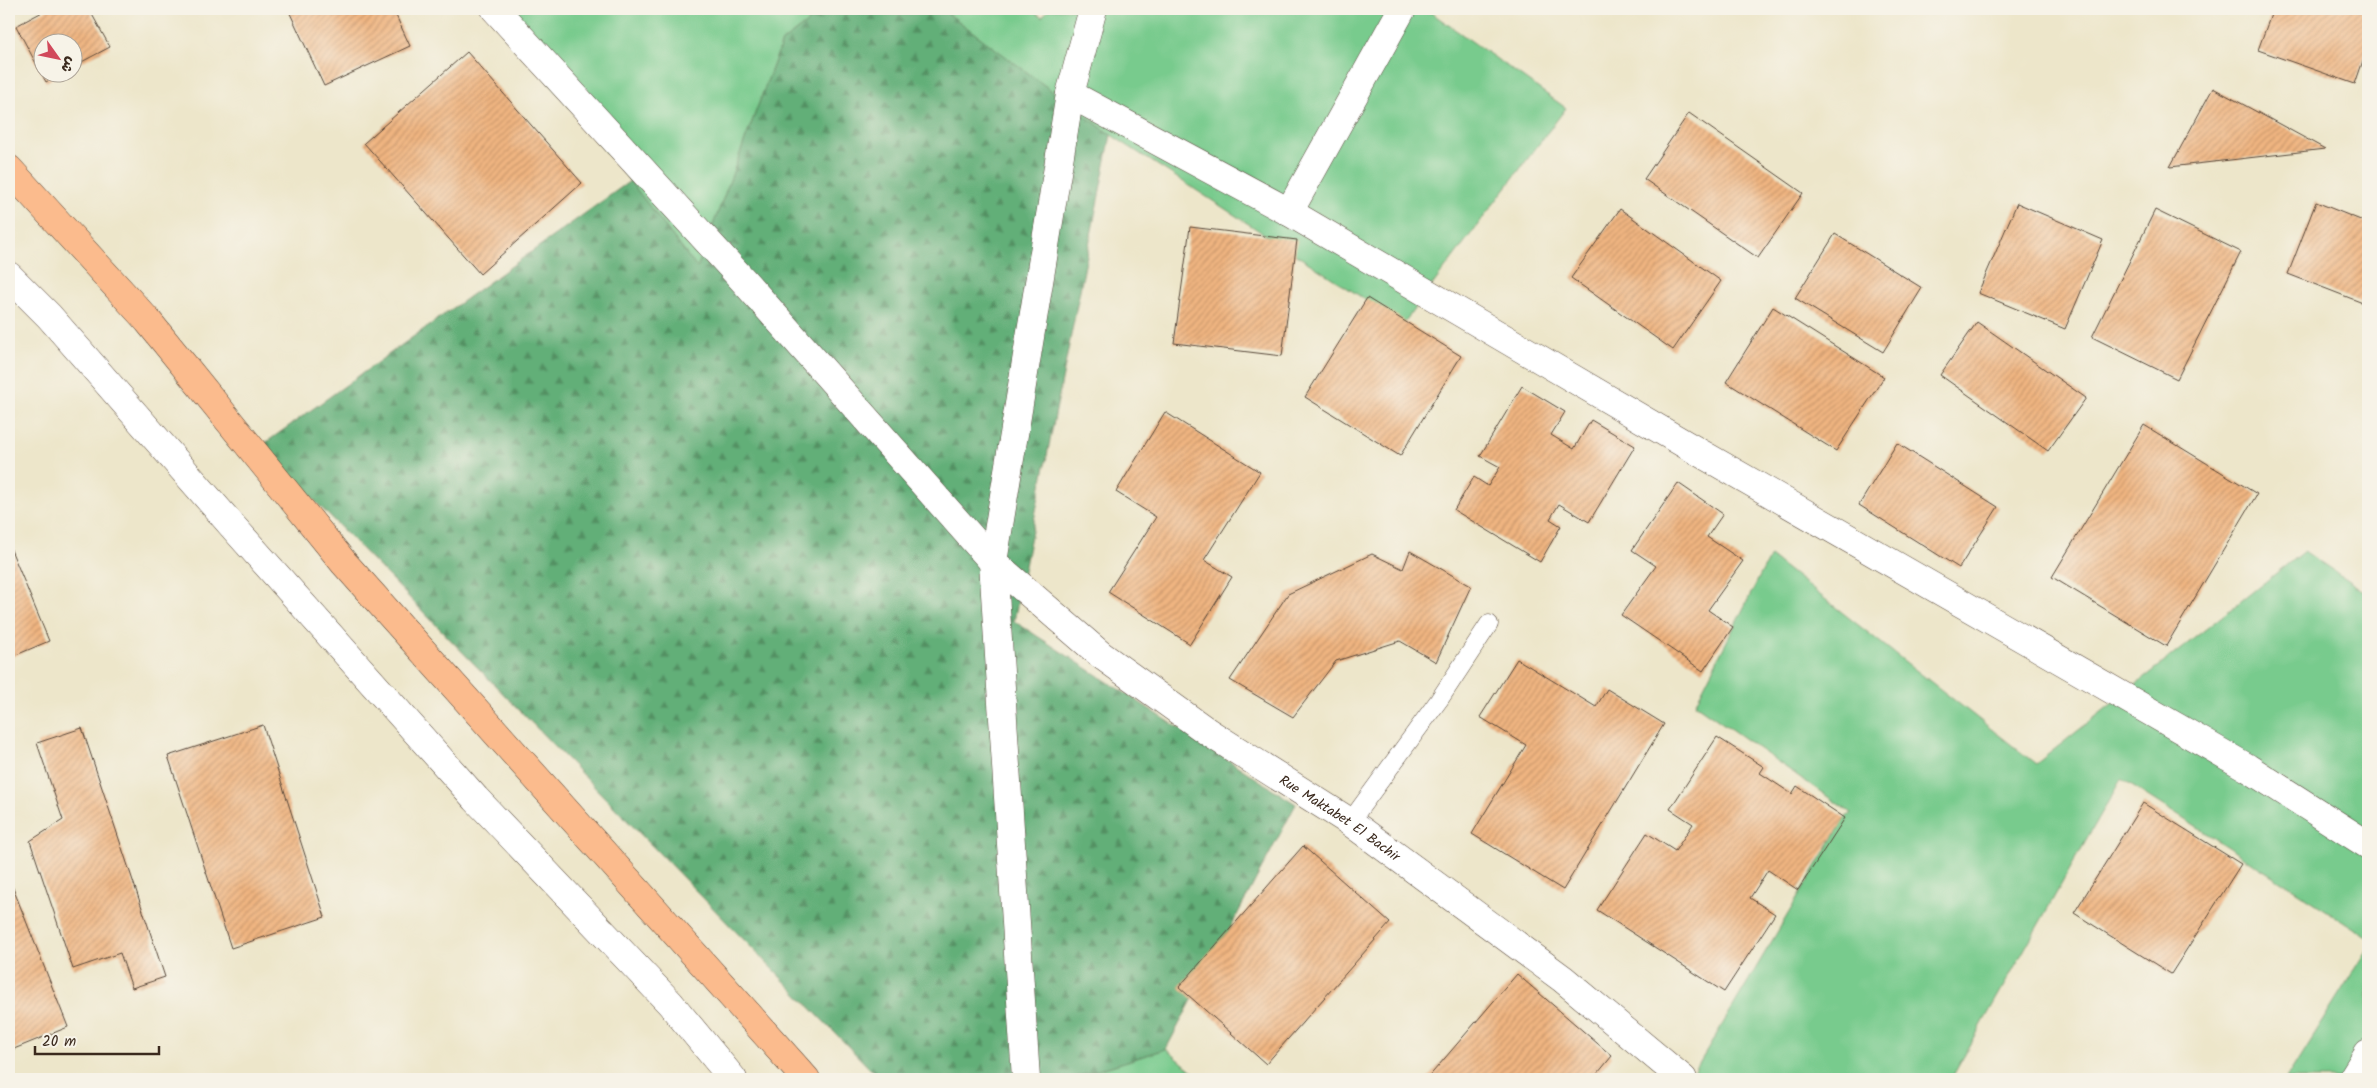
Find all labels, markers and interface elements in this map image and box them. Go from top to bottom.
north arrow [32,32,82,82]
text: ش [55,52,81,77]
street label: Rue Maktabet El Bachir [1274,770,1406,868]
scale bar [35,1023,159,1055]
text: 20 m [42,1030,76,1054]

